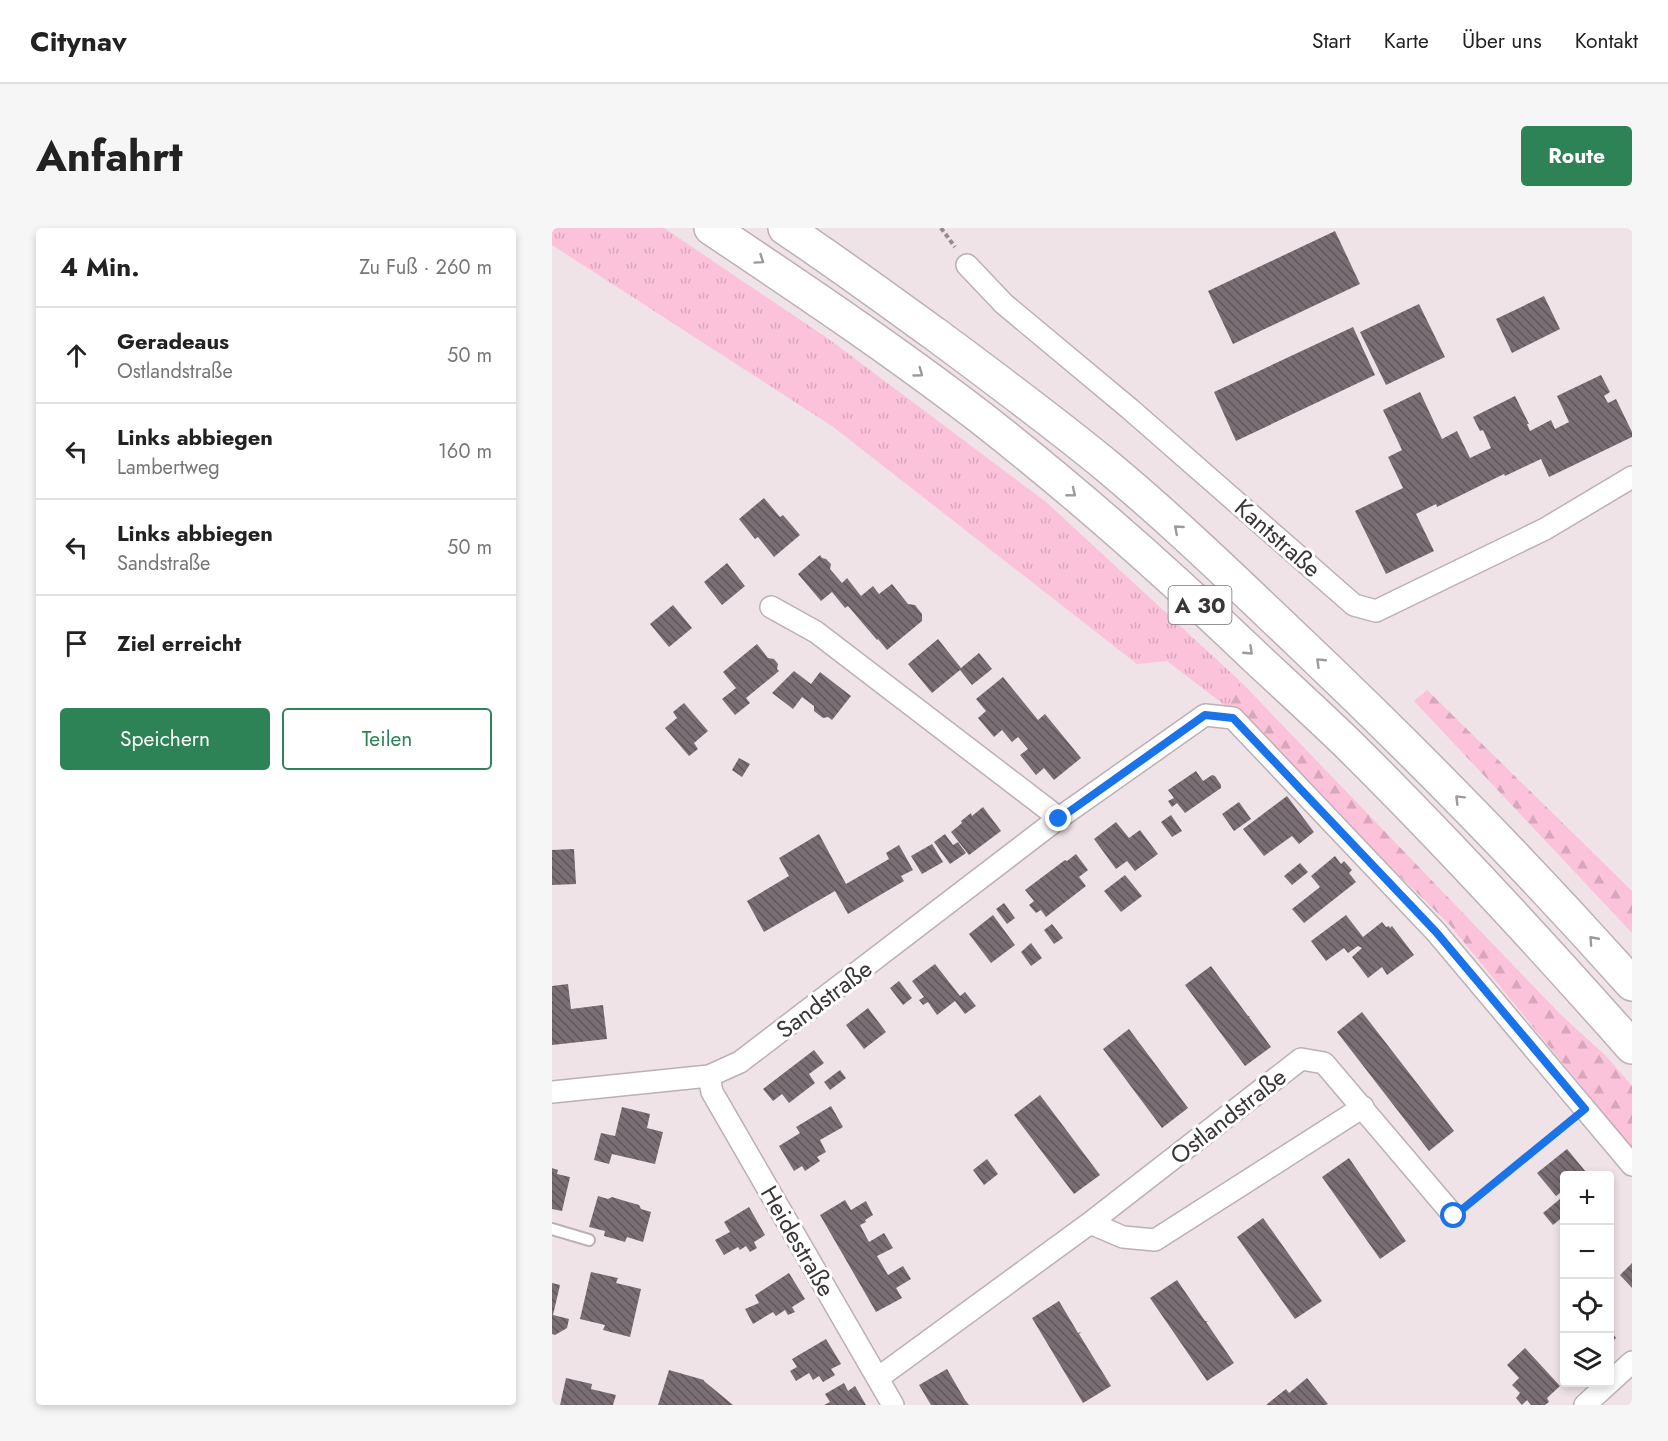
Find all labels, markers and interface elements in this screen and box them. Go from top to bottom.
text: Citynav [30,21,127,62]
text: Start [1312,26,1351,56]
text: Karte [1384,26,1429,56]
text: Über uns [1462,26,1542,56]
text: Kontakt [1575,26,1638,56]
text: Anfahrt [36,126,183,187]
button: Route [1521,126,1632,186]
text: 4 Min. [60,248,140,286]
text: Zu Fuß · 260 m [359,253,492,282]
one-way arrow [753,253,764,264]
text: Geradeaus [117,325,229,357]
icon: ahead [60,339,93,372]
text: 50 m [447,341,492,370]
text: Ostlandstraße [117,357,233,386]
one-way arrow [912,366,923,377]
text: Links abbiegen [117,421,273,453]
icon: left [60,435,93,468]
text: 160 m [438,437,492,466]
text: Lambertweg [117,453,220,482]
one-way arrow [1065,486,1076,497]
street label: Kantstraße [1227,490,1329,586]
text: Links abbiegen [117,517,273,549]
one-way arrow [1174,525,1185,536]
icon: left [60,531,93,564]
text: 50 m [447,533,492,562]
text: Sandstraße [117,549,210,578]
road number: A 30 [1168,586,1232,624]
icon: arrive [60,627,93,660]
text: Ziel erreicht [117,627,241,659]
one-way arrow [1242,644,1253,655]
one-way arrow [1317,658,1327,669]
button: Speichern [60,708,270,770]
button: Teilen [282,708,492,770]
one-way arrow [1456,795,1467,806]
route end [1045,805,1071,831]
one-way arrow [1589,937,1600,947]
street label: Sandstraße [769,951,879,1047]
street label: Ostlandstraße [1163,1059,1293,1173]
map controls [1560,1171,1614,1387]
button: + [1560,1171,1614,1225]
street label: Heidestraße [752,1179,844,1303]
route start [1440,1202,1466,1228]
button: − [1560,1225,1614,1279]
button: locate [1560,1279,1614,1333]
button: layers [1560,1333,1614,1387]

